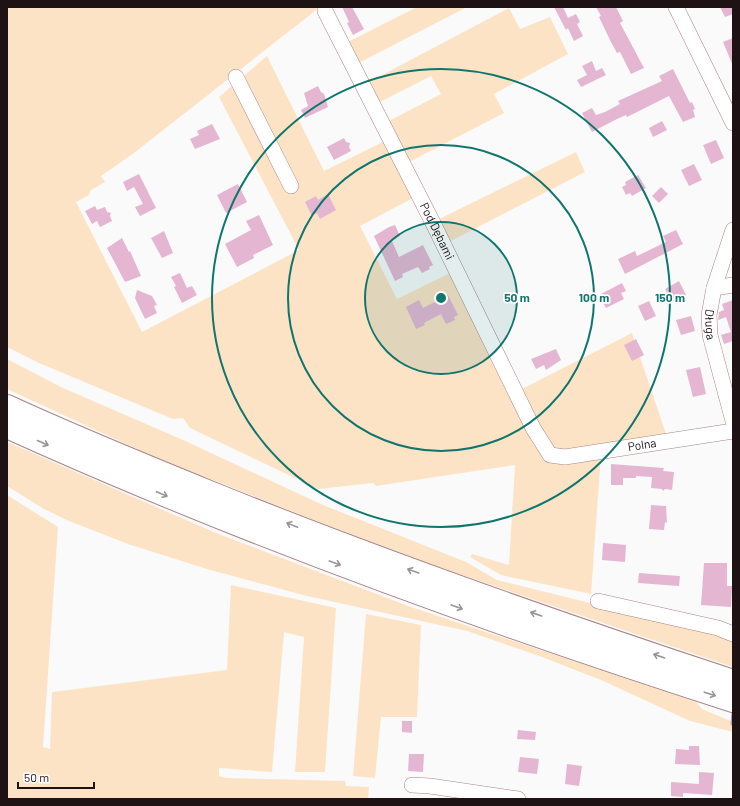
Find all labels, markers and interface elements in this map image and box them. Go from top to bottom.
street label: Pod Dębami [418,200,458,262]
text: 50 m [504,290,530,304]
text: 100 m [579,290,609,304]
text: 150 m [655,290,685,304]
centre of rings [434,291,448,305]
street label: Długa [703,308,719,341]
street label: Polna [627,435,657,453]
one-way arrow [36,440,48,447]
one-way arrow [156,491,168,499]
one-way arrow [286,521,298,528]
one-way arrow [328,560,341,567]
one-way arrow [407,567,420,574]
one-way arrow [451,604,463,612]
one-way arrow [530,610,542,618]
one-way arrow [653,652,665,660]
one-way arrow [703,691,716,698]
scale bar [18,764,94,790]
text: 50 m [24,770,49,784]

